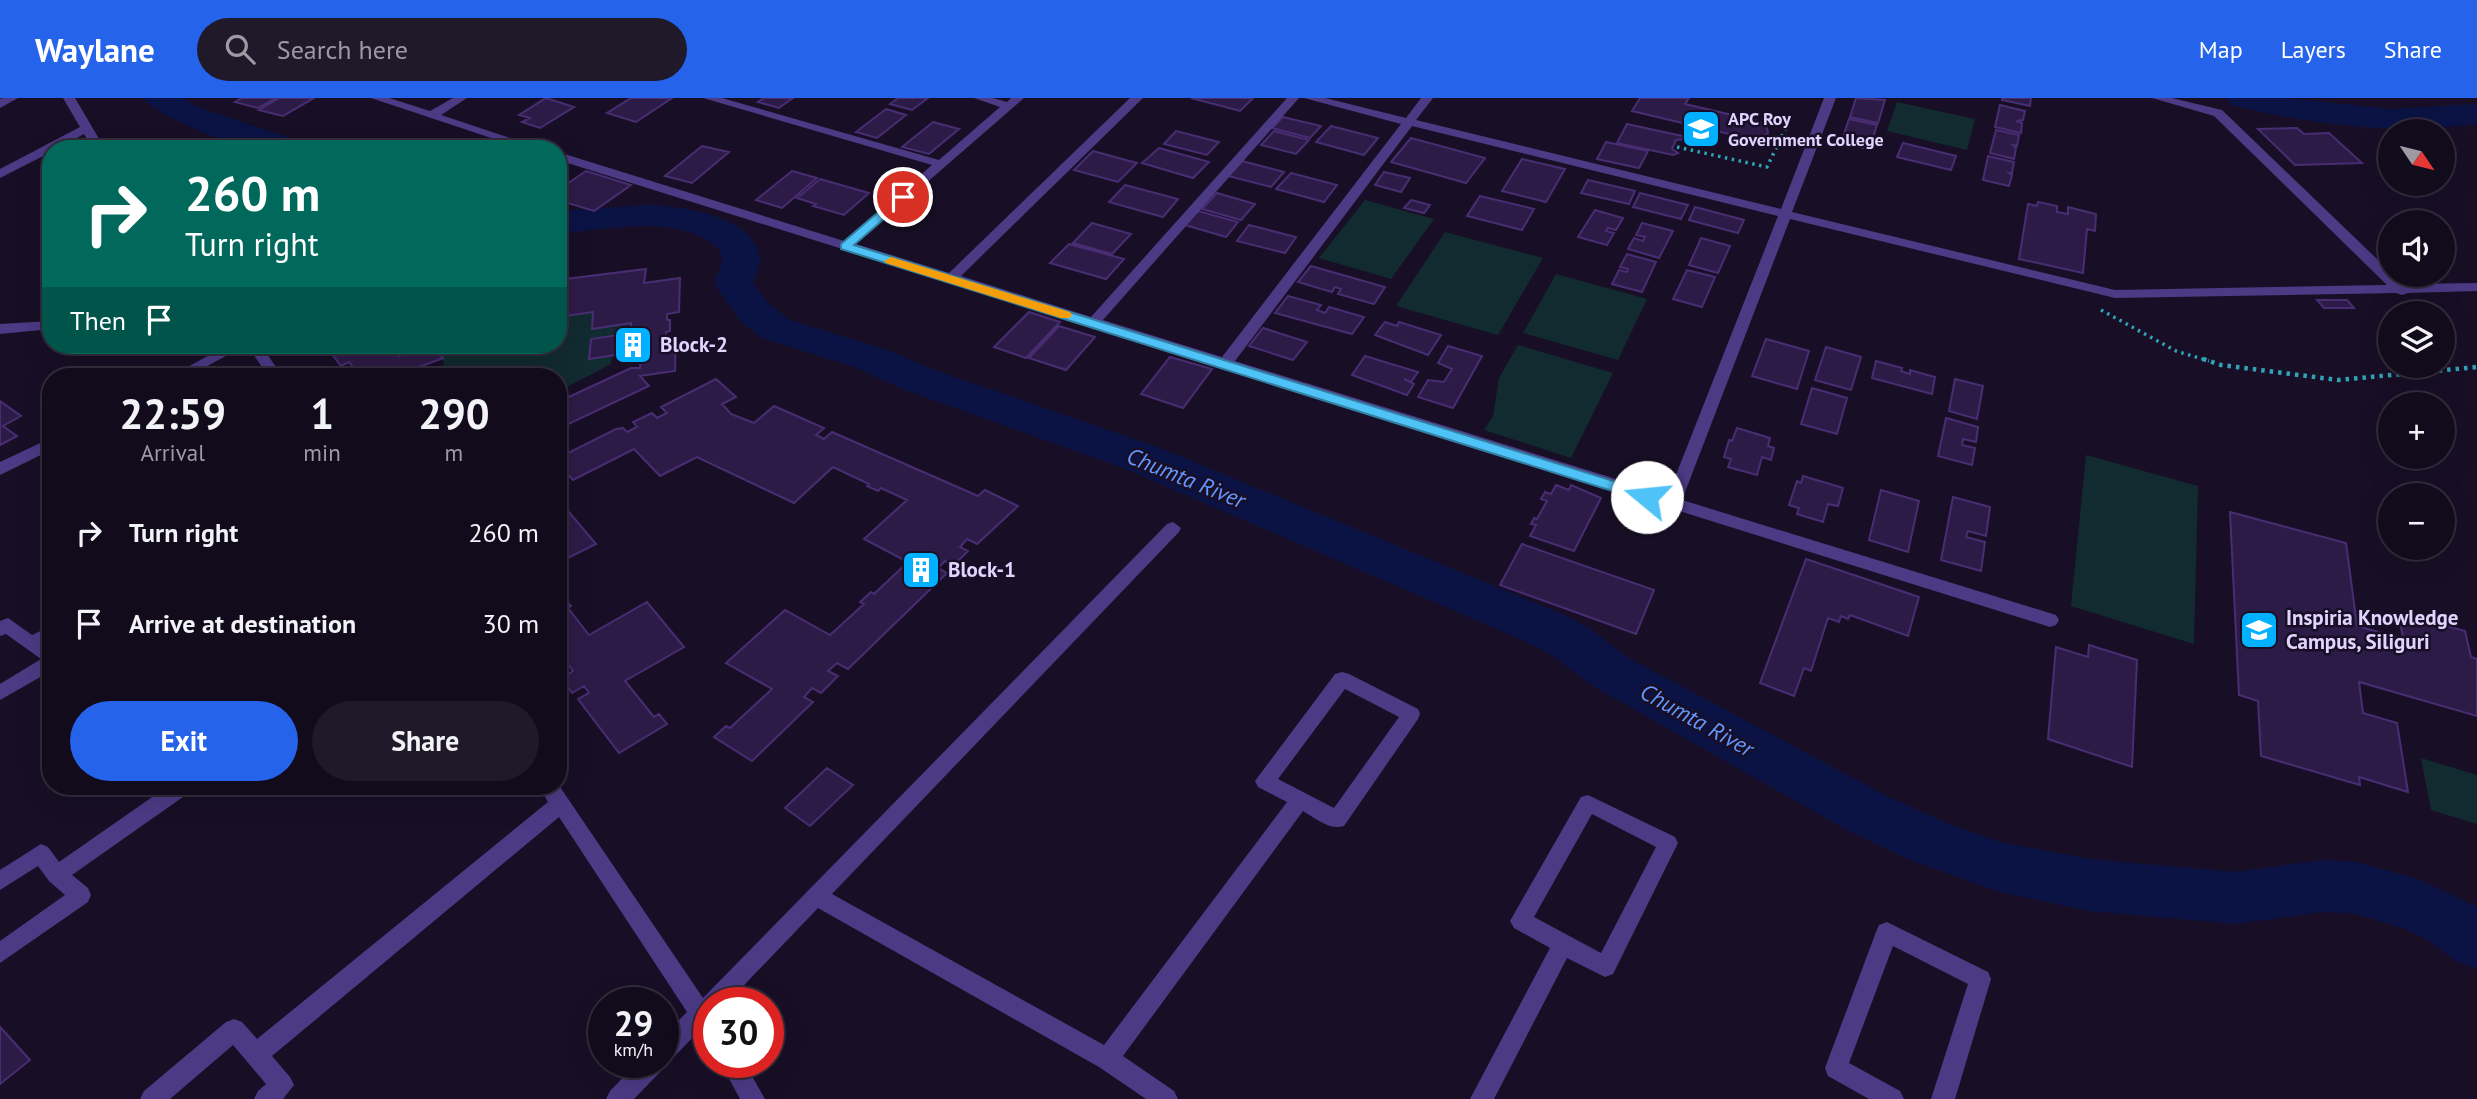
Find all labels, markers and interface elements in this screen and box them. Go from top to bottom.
search box [197,18,687,81]
text: Waylane [35,28,155,71]
icon: search [221,30,259,68]
text: Search here [277,33,408,66]
text: Map [2199,34,2243,65]
text: Layers [2281,34,2346,65]
text: Share [2384,34,2442,65]
place label: APC Roy Government College [1728,107,1884,151]
school or university icon: APC Roy Government College [1680,108,1722,150]
north arrow [2378,119,2455,196]
map controls [2378,119,2455,560]
text: 260 m [185,161,320,225]
pin [873,167,933,227]
icon: right [70,168,161,259]
icon: arrive [884,178,922,216]
button: sound [2378,210,2455,287]
text: Turn right [185,223,319,265]
icon: arrive [140,301,178,339]
button: layers [2378,301,2455,378]
text: Then [70,304,126,337]
building icon: Block-2 [612,324,654,366]
place label: Block-2 [660,331,728,358]
text: 22:59 [119,386,226,441]
text: 1 [310,386,334,441]
text: 290 [418,386,490,441]
button: + [2378,392,2455,469]
text: Arrival [140,438,205,467]
text: min [303,438,341,467]
text: m [445,438,463,467]
water label: Chumta River [1123,441,1251,515]
position arrow [1610,460,1684,534]
button: − [2378,483,2455,560]
icon: right [70,514,108,552]
text: Turn right [129,516,238,549]
text: 260 m [468,516,539,549]
building icon: Block-1 [900,549,942,591]
place label: Block-1 [948,556,1016,583]
place label: Inspiria Knowledge Campus, Siliguri [2286,604,2458,655]
icon: arrive [70,605,108,643]
text: Arrive at destination [129,607,356,640]
text: 30 m [483,607,539,640]
school or university icon: Inspiria Knowledge Campus, Siliguri [2238,609,2280,651]
water label: Chumta River [1635,677,1760,763]
button: Exit [70,701,298,781]
button: Share [312,701,539,781]
speed limit sign: 30 [693,987,784,1078]
text: 29 [614,1000,653,1046]
text: km/h [614,1038,653,1061]

